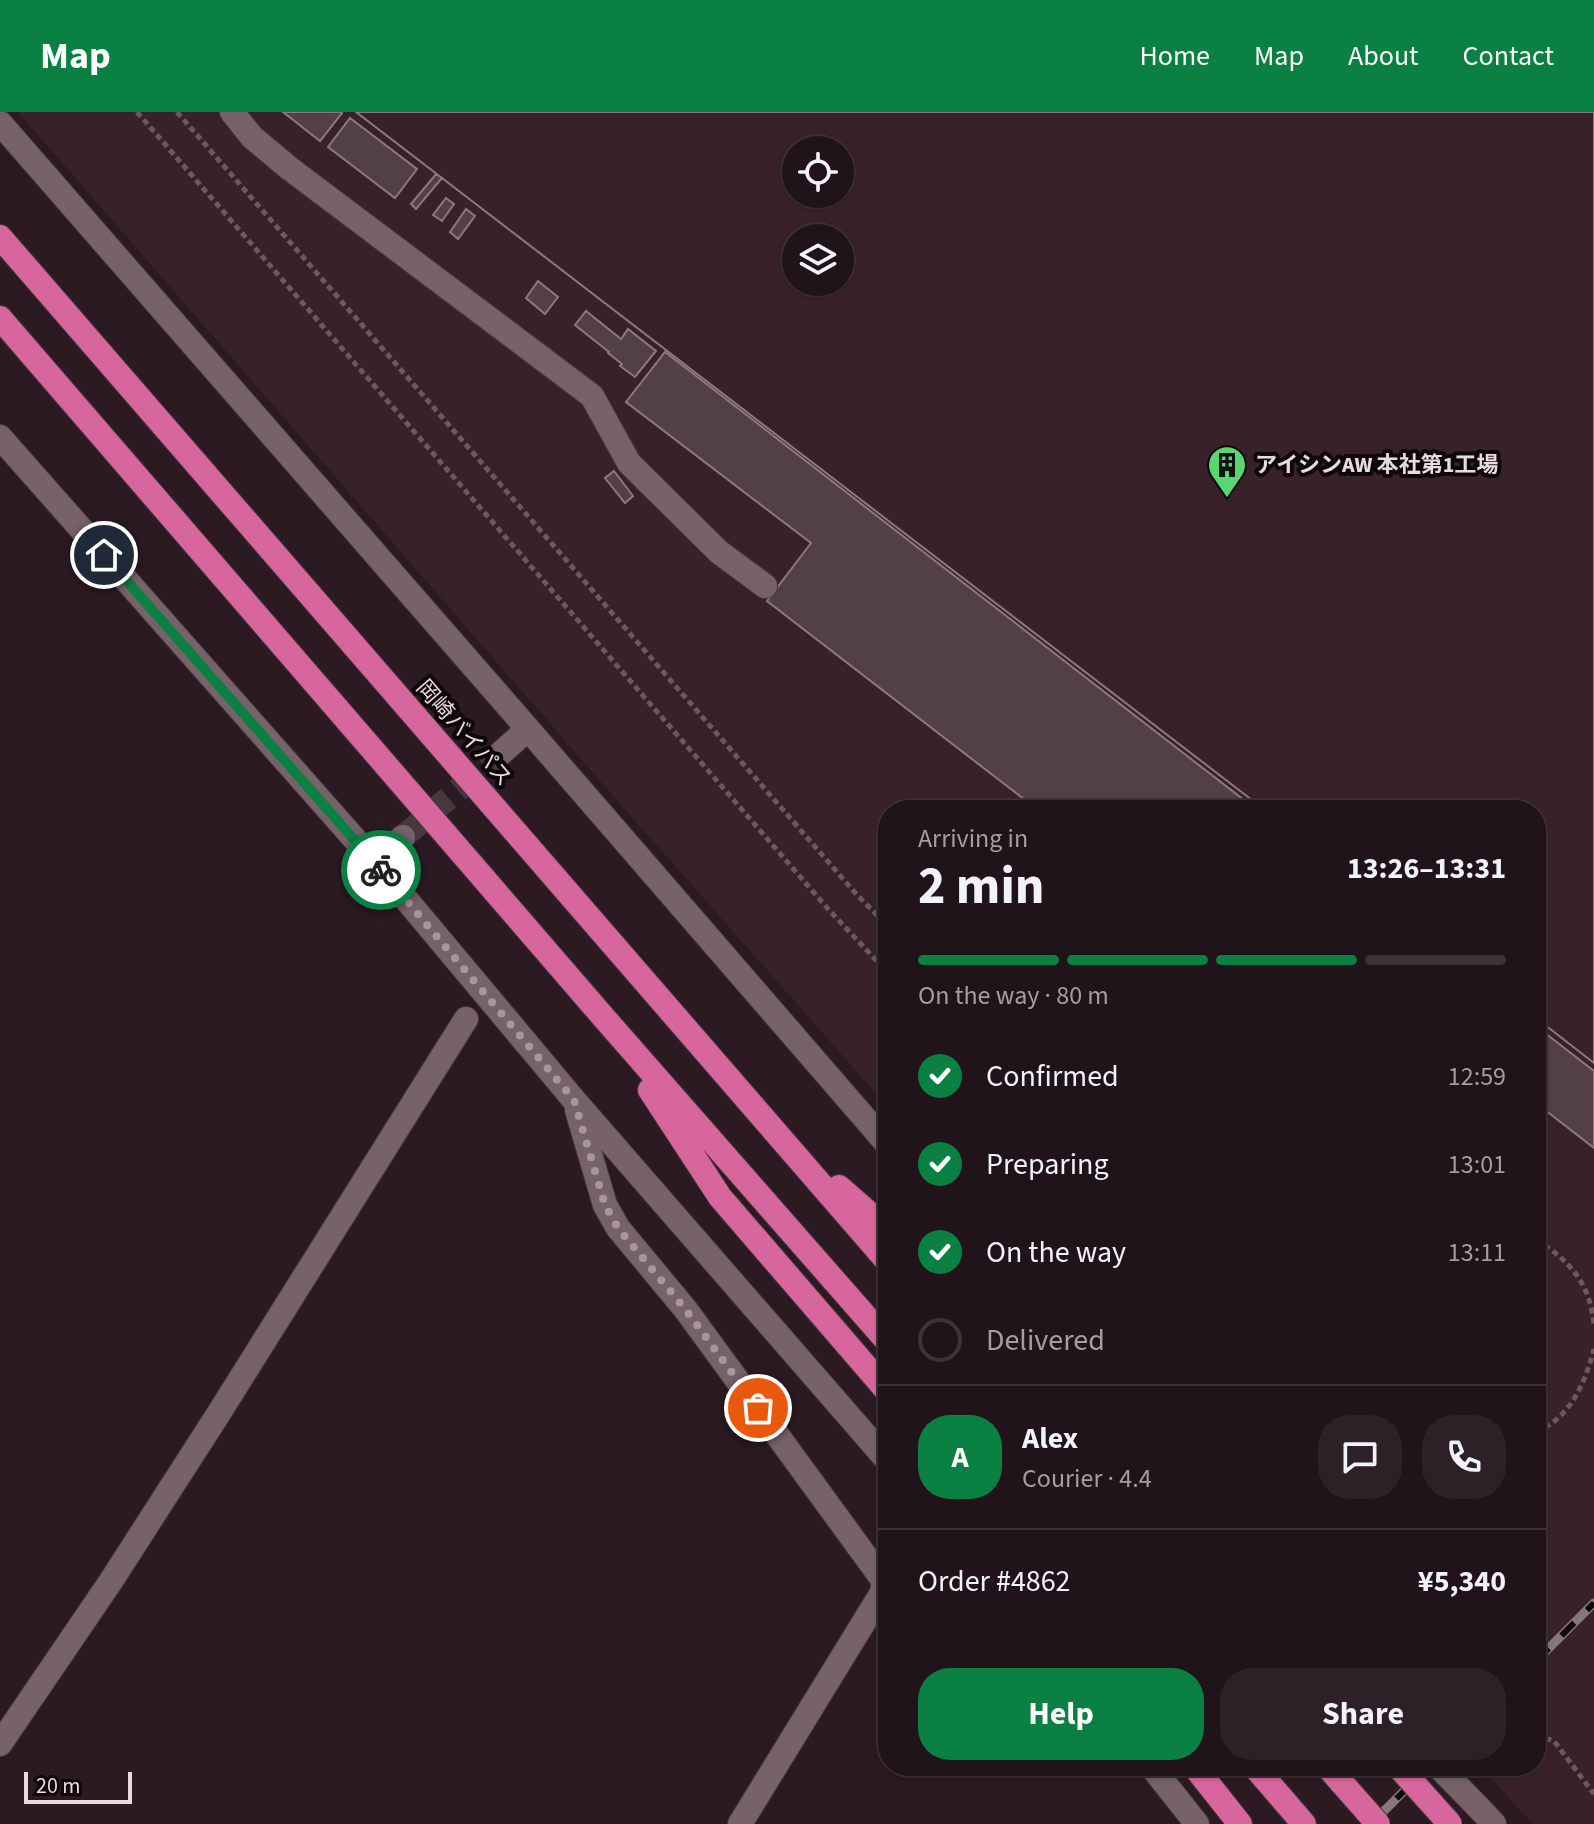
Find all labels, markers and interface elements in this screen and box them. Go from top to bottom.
text: Map [40,29,111,83]
text: Home [1139,36,1210,76]
text: Map [1254,36,1304,76]
text: About [1348,36,1419,76]
text: Contact [1463,36,1554,76]
map controls [782,136,854,296]
button: locate [782,136,854,208]
button: layers [782,224,854,296]
building icon: アイシンAW 本社第1工場 [1206,444,1248,499]
place label: アイシンAW 本社第1工場 [1255,449,1498,481]
pin [70,521,138,589]
icon: home [82,533,126,577]
street label: 岡崎バイパス [409,673,519,793]
text: Arriving in [918,820,1028,857]
courier [341,830,421,910]
text: 13:26–13:31 [1347,847,1506,890]
icon: bike [359,848,403,892]
text: 2 min [918,850,1045,924]
text: On the way · 80 m [918,977,1109,1014]
icon: check [918,1054,962,1098]
text: Confirmed [986,1055,1119,1098]
text: 12:59 [1448,1058,1506,1095]
icon: check [918,1142,962,1186]
text: Preparing [986,1143,1109,1186]
text: 13:01 [1448,1146,1506,1183]
icon: check [918,1230,962,1274]
text: On the way [986,1231,1126,1274]
text: 13:11 [1448,1234,1506,1271]
text: Delivered [986,1319,1105,1362]
pin [724,1374,792,1442]
icon: bag [736,1386,780,1430]
button: chat [1318,1415,1402,1499]
button: phone [1422,1415,1506,1499]
text: Alex [1022,1417,1078,1460]
text: A [951,1436,969,1479]
text: Courier · 4.4 [1022,1460,1152,1497]
text: Order #4862 [918,1560,1071,1603]
text: ¥5,340 [1418,1560,1506,1603]
button: Help [918,1668,1204,1760]
button: Share [1220,1668,1506,1760]
scale bar [24,1768,132,1804]
text: 20 m [36,1770,81,1802]

